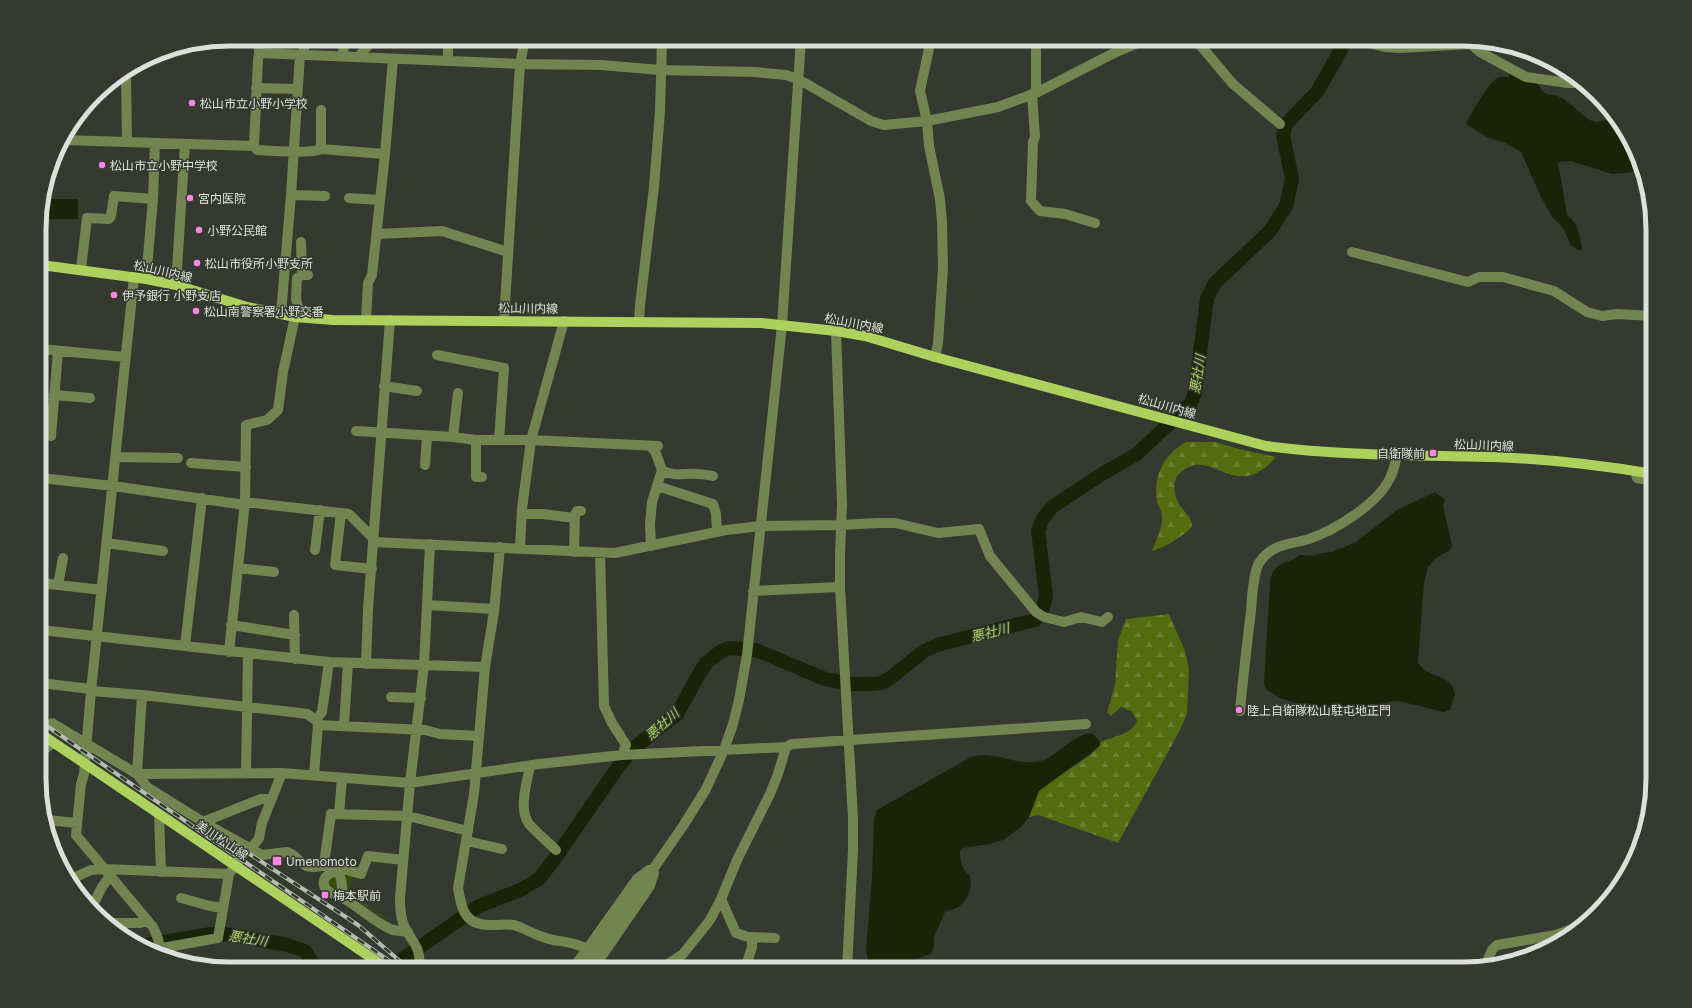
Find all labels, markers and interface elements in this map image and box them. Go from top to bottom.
place label: 松山市立小野小学校 [200,96,308,111]
marker: 松山市立小野小学校 [187,98,197,108]
place label: 松山市立小野中学校 [110,158,218,173]
marker: 松山市立小野中学校 [97,160,107,170]
place label: 宮内医院 [198,191,246,206]
marker: 宮内医院 [185,193,195,203]
place label: 小野公民館 [207,223,267,238]
marker: 小野公民館 [194,225,204,235]
place label: 松山市役所小野支所 [205,256,313,271]
street label: 松山川内線 [132,257,194,285]
marker: 松山市役所小野支所 [192,258,202,268]
place label: 伊予銀行 小野支店 [122,288,221,303]
marker: 伊予銀行 小野支店 [109,290,119,300]
street label: 松山川内線 [498,300,558,316]
place label: 松山南警察署小野交番 [204,304,324,319]
marker: 松山南警察署小野交番 [191,306,201,316]
street label: 松山川内線 [823,310,885,336]
water label: 悪社川 [1186,352,1208,395]
street label: 松山川内線 [1136,391,1198,421]
street label: 松山川内線 [1454,436,1514,454]
place label: 自衛隊前 [1377,446,1425,461]
marker: 自衛隊前 [1428,448,1438,458]
water label: 悪社川 [969,619,1013,644]
place label: 陸上自衛隊松山駐屯地正門 [1247,703,1391,718]
water label: 悪社川 [642,704,683,743]
marker: 陸上自衛隊松山駐屯地正門 [1234,705,1244,715]
street label: 美川松山線 [193,817,251,863]
place label: Umenomoto [286,854,357,869]
marker: Umenomoto [271,855,283,867]
place label: 梅本駅前 [333,888,381,903]
marker: 梅本駅前 [320,890,330,900]
water label: 悪社川 [227,927,270,949]

